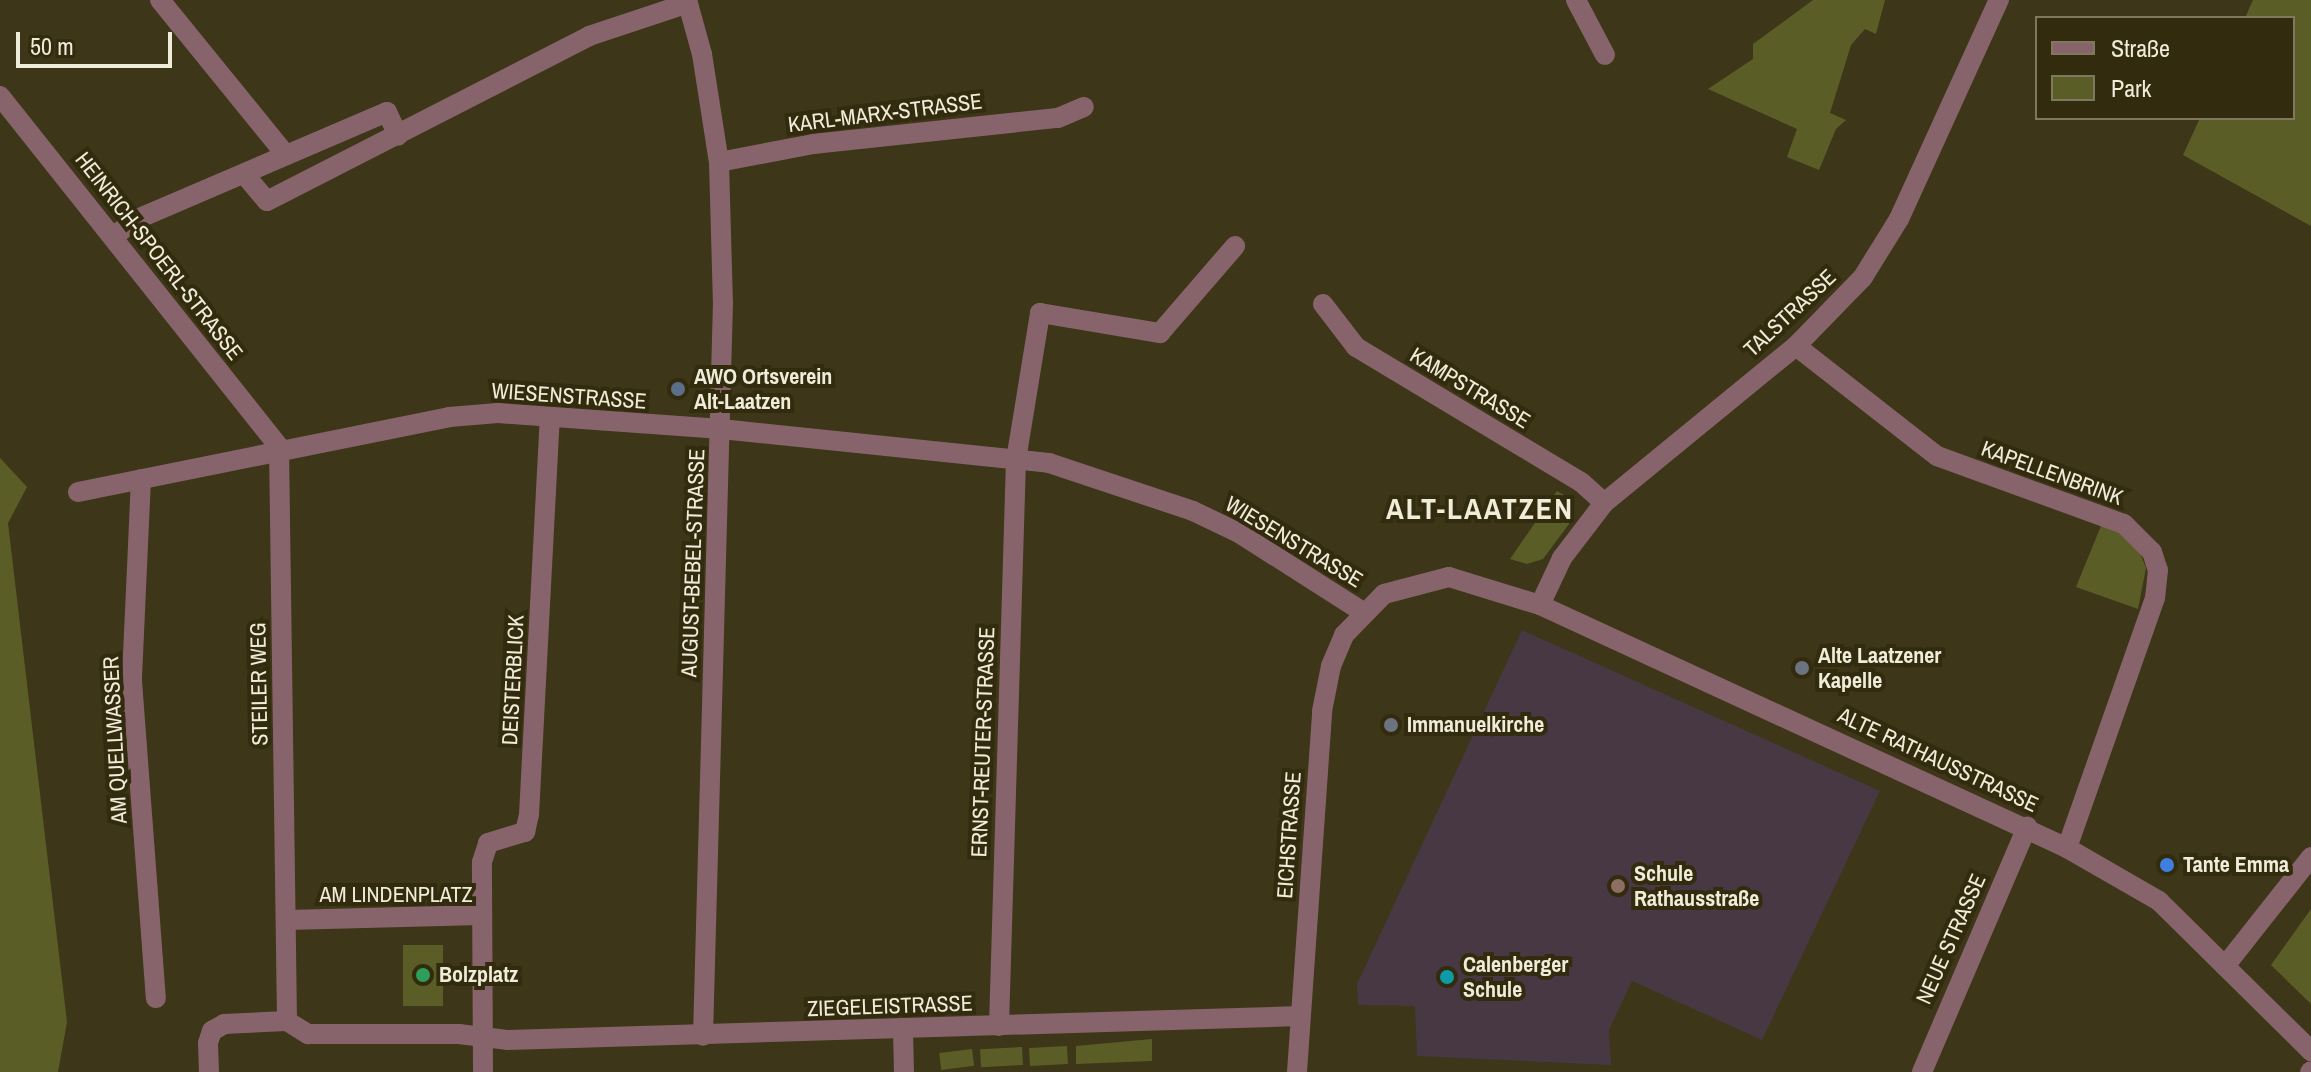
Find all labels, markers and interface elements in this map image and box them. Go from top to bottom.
scale bar [20,16,176,66]
legend [2035,16,2295,120]
text: 50 m [30,30,74,62]
text: Straße [2111,32,2170,64]
text: Park [2111,72,2151,104]
street label: KARL-MARX-STRASSE [786,88,984,138]
street label: HEINRICH-SPOERL-STRASSE [70,147,248,365]
street label: TALSTRASSE [1739,264,1841,362]
street label: KAMPSTRASSE [1405,342,1535,434]
place label: AWO Ortsverein Alt-Laatzen [694,363,832,414]
street label: WIESENSTRASSE [491,377,647,415]
marker: AWO Ortsverein Alt-Laatzen [669,380,687,398]
street label: KAPELLENBRINK [1978,435,2126,511]
street label: AUGUST-BEBEL-STRASSE [676,448,710,678]
district label: ALT-LAATZEN [1386,490,1574,526]
street label: WIESENSTRASSE [1221,491,1367,593]
street label: DEISTERBLICK [496,614,530,746]
street label: STEILER WEG [245,622,273,746]
street label: ERNST-REUTER-STRASSE [966,626,1000,858]
place label: Alte Laatzener Kapelle [1818,642,1941,694]
street label: AM QUELLWASSER [97,656,133,824]
marker: Alte Laatzener Kapelle [1793,659,1811,677]
street label: ALTE RATHAUSSTRASSE [1834,702,2042,818]
place label: Immanuelkirche [1407,712,1544,738]
marker: Immanuelkirche [1382,716,1400,734]
street label: EICHSTRASSE [1271,771,1307,899]
place label: Tante Emma [2183,852,2289,878]
marker: Tante Emma [2158,856,2176,874]
place label: Schule Rathausstraße [1634,860,1759,912]
street label: NEUE STRASSE [1911,870,1991,1008]
marker: Schule Rathausstraße [1609,877,1627,895]
street label: AM LINDENPLATZ [319,882,473,908]
place label: Calenberger Schule [1463,951,1568,1002]
place label: Bolzplatz [439,962,518,988]
marker: Bolzplatz [414,966,432,984]
marker: Calenberger Schule [1438,968,1456,986]
street label: ZIEGELEISTRASSE [807,990,973,1022]

